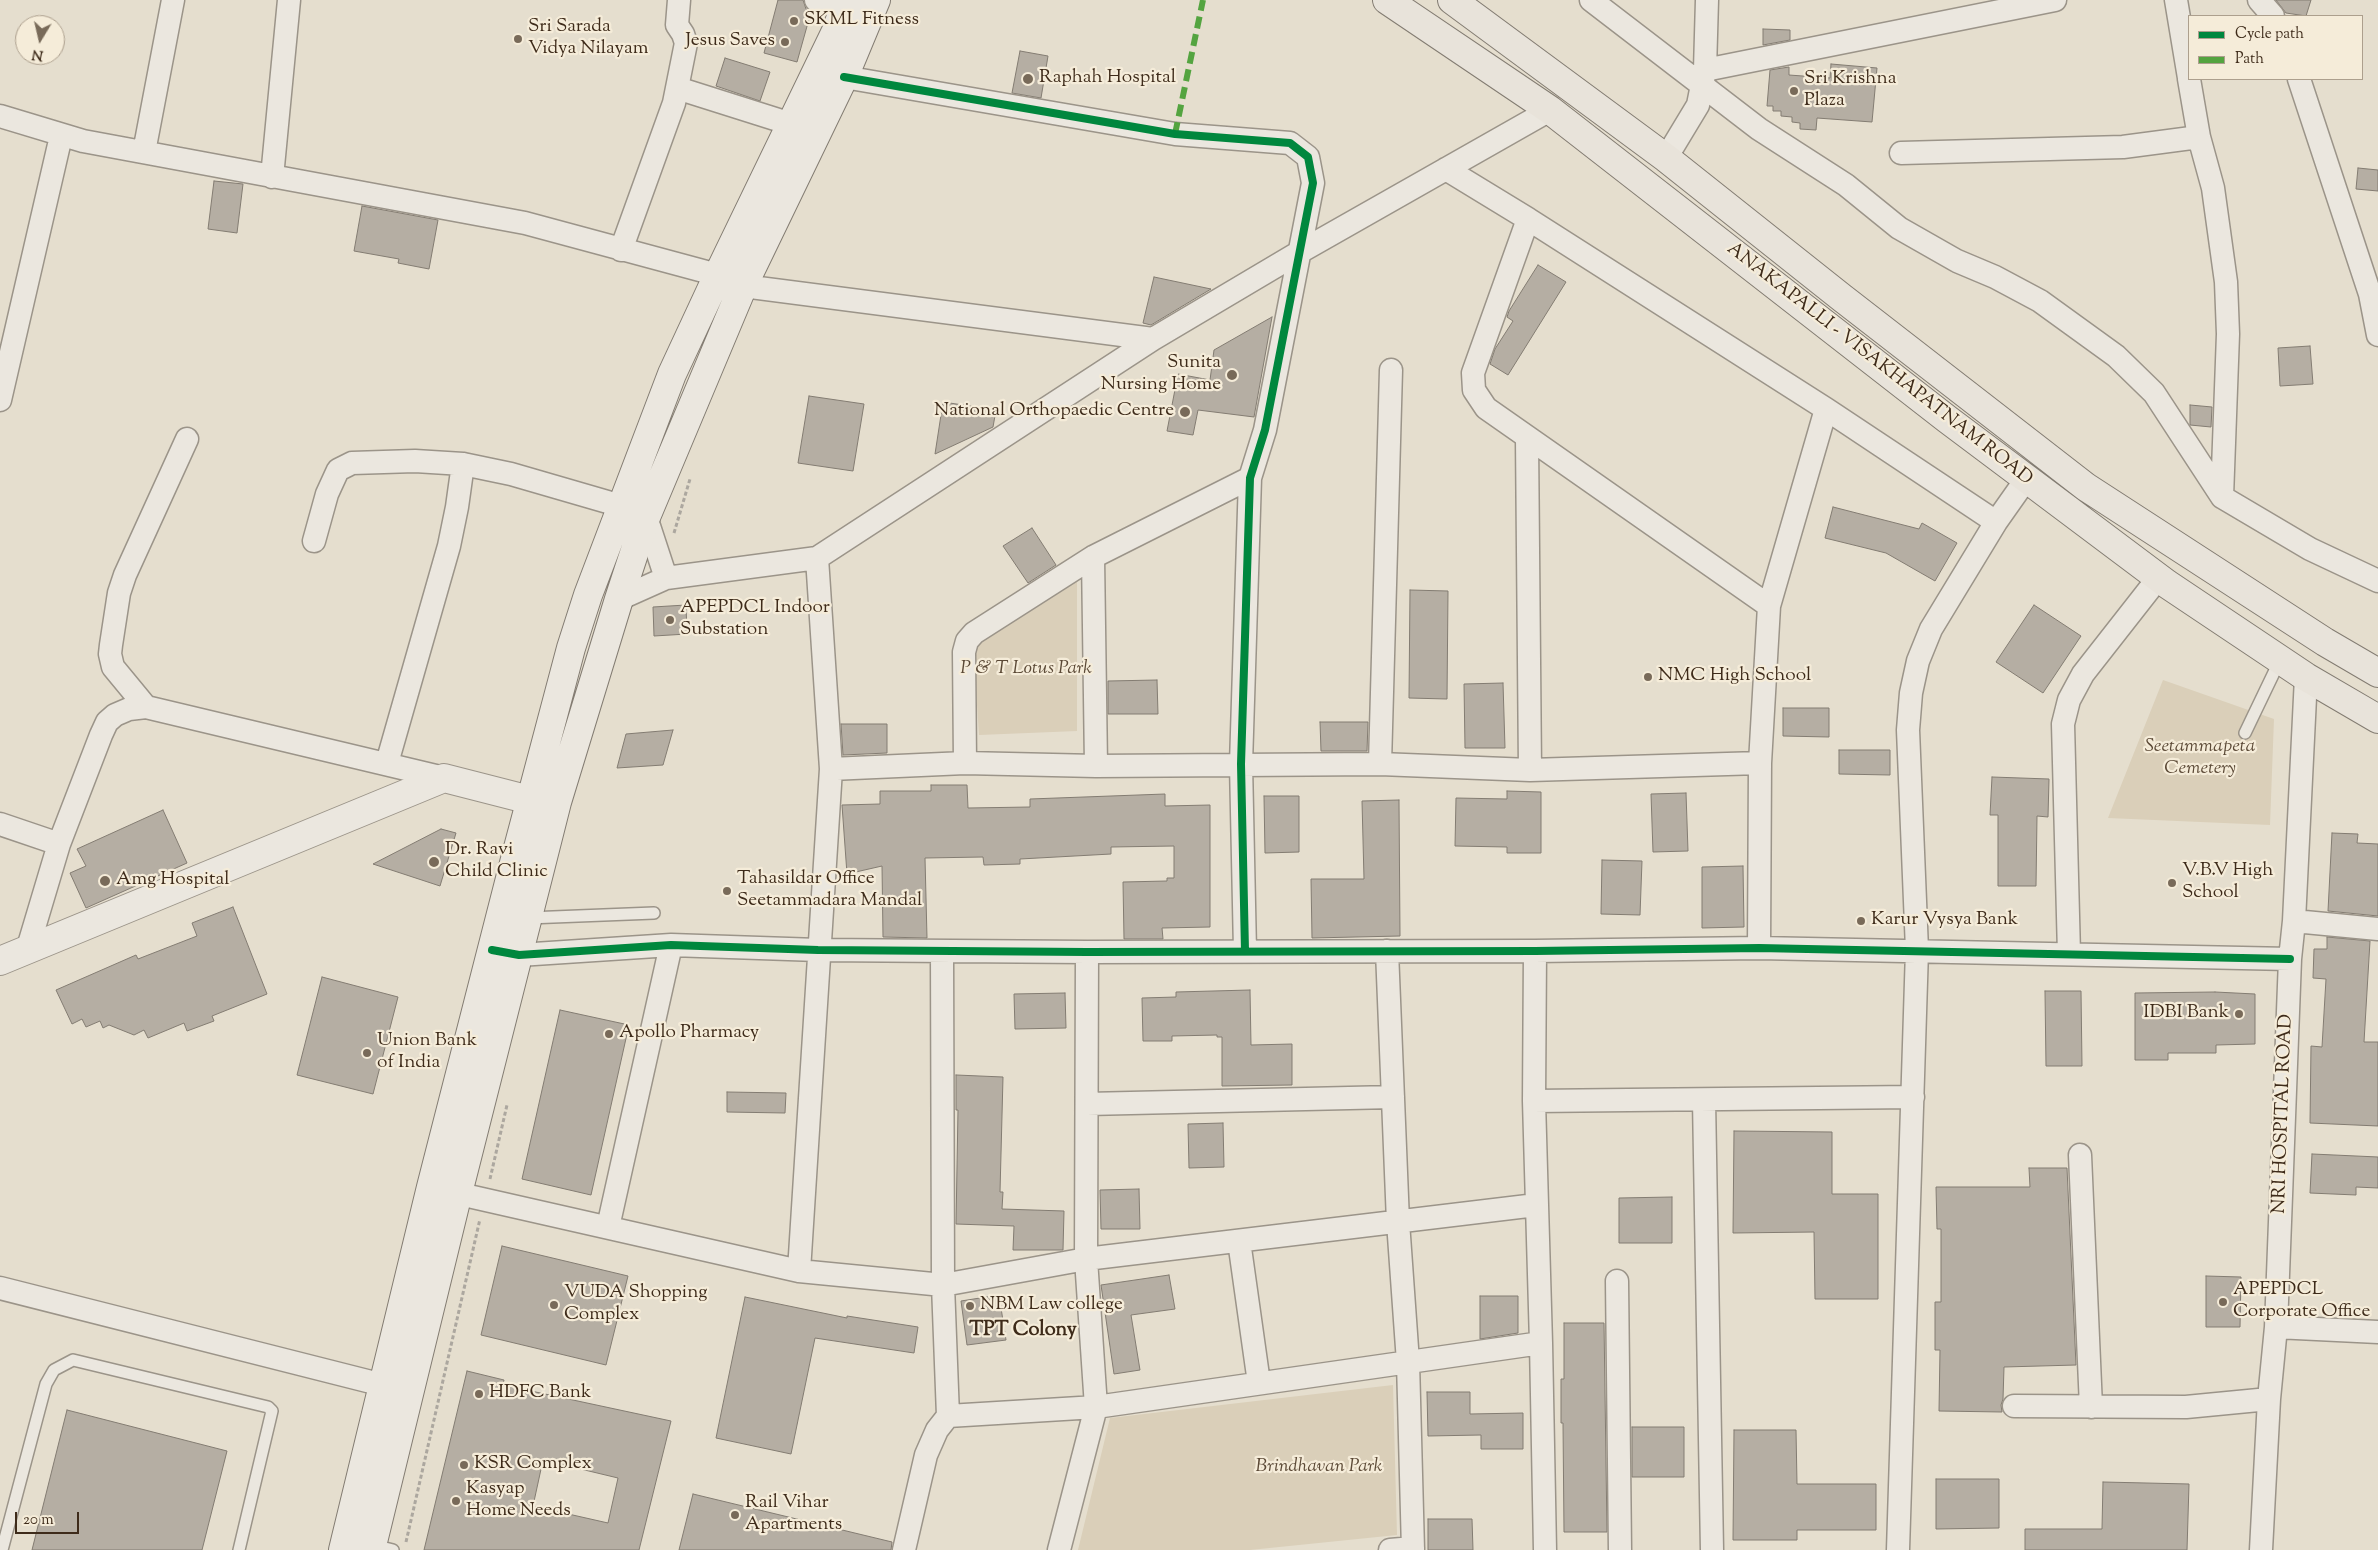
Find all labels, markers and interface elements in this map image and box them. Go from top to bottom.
place label: SKML Fitness [804,10,919,32]
north arrow [15,15,65,65]
marker: SKML Fitness [788,15,800,27]
legend [2188,15,2363,80]
place label: Sri Sarada Vidya Nilayam [528,17,649,61]
text: Cycle path [2235,24,2304,45]
place label: Jesus Saves [685,31,775,53]
marker: Sri Sarada Vidya Nilayam [512,33,524,45]
marker: Jesus Saves [779,36,791,48]
text: N [31,43,45,65]
text: Path [2235,49,2264,70]
place label: Raphah Hospital [1039,68,1176,90]
place label: Sri Krishna Plaza [1804,69,1896,113]
marker: Raphah Hospital [1021,72,1035,86]
marker: Sri Krishna Plaza [1788,85,1800,97]
street label: ANAKAPALLI - VISAKHAPATNAM ROAD [1722,238,2036,492]
place label: Sunita Nursing Home [1101,353,1221,397]
marker: Sunita Nursing Home [1225,368,1239,382]
place label: National Orthopaedic Centre [934,401,1174,423]
marker: National Orthopaedic Centre [1178,405,1192,419]
place label: APEPDCL Indoor Substation [680,598,830,642]
marker: APEPDCL Indoor Substation [664,614,676,626]
park label: P & T Lotus Park [960,659,1092,681]
place label: NMC High School [1658,666,1811,688]
marker: NMC High School [1642,671,1654,683]
park label: Seetammapeta Cemetery [2145,737,2255,781]
place label: Dr. Ravi Child Clinic [445,840,548,884]
marker: Dr. Ravi Child Clinic [427,855,441,869]
place label: V.B.V High School [2182,861,2273,905]
place label: Tahasildar Office Seetammadara Mandal [737,869,922,913]
place label: Amg Hospital [116,870,230,892]
marker: Amg Hospital [98,874,112,888]
marker: V.B.V High School [2166,877,2178,889]
marker: Tahasildar Office Seetammadara Mandal [721,885,733,897]
place label: Karur Vysya Bank [1871,910,2018,932]
marker: Karur Vysya Bank [1855,915,1867,927]
place label: IDBI Bank [2143,1003,2229,1025]
marker: IDBI Bank [2233,1008,2245,1020]
street label: NRI HOSPITAL ROAD [2269,1014,2299,1214]
place label: Apollo Pharmacy [619,1023,759,1045]
marker: Apollo Pharmacy [603,1028,615,1040]
place label: Union Bank of India [377,1031,477,1075]
marker: Union Bank of India [361,1047,373,1059]
place label: APEPDCL Corporate Office [2233,1280,2370,1324]
place label: VUDA Shopping Complex [564,1283,708,1327]
place label: NBM Law college [980,1295,1123,1317]
marker: APEPDCL Corporate Office [2217,1296,2229,1308]
marker: VUDA Shopping Complex [548,1299,560,1311]
marker: NBM Law college [964,1300,976,1312]
district label: TPT Colony [969,1320,1077,1344]
place label: HDFC Bank [489,1383,591,1405]
marker: HDFC Bank [473,1388,485,1400]
place label: KSR Complex [474,1454,592,1476]
park label: Brindhavan Park [1256,1457,1382,1479]
marker: KSR Complex [458,1459,470,1471]
place label: Kasyap Home Needs [466,1479,571,1523]
place label: Rail Vihar Apartments [745,1493,842,1537]
marker: Kasyap Home Needs [450,1495,462,1507]
scale bar [18,1502,81,1534]
marker: Rail Vihar Apartments [729,1509,741,1521]
text: 20 m [23,1510,54,1531]

